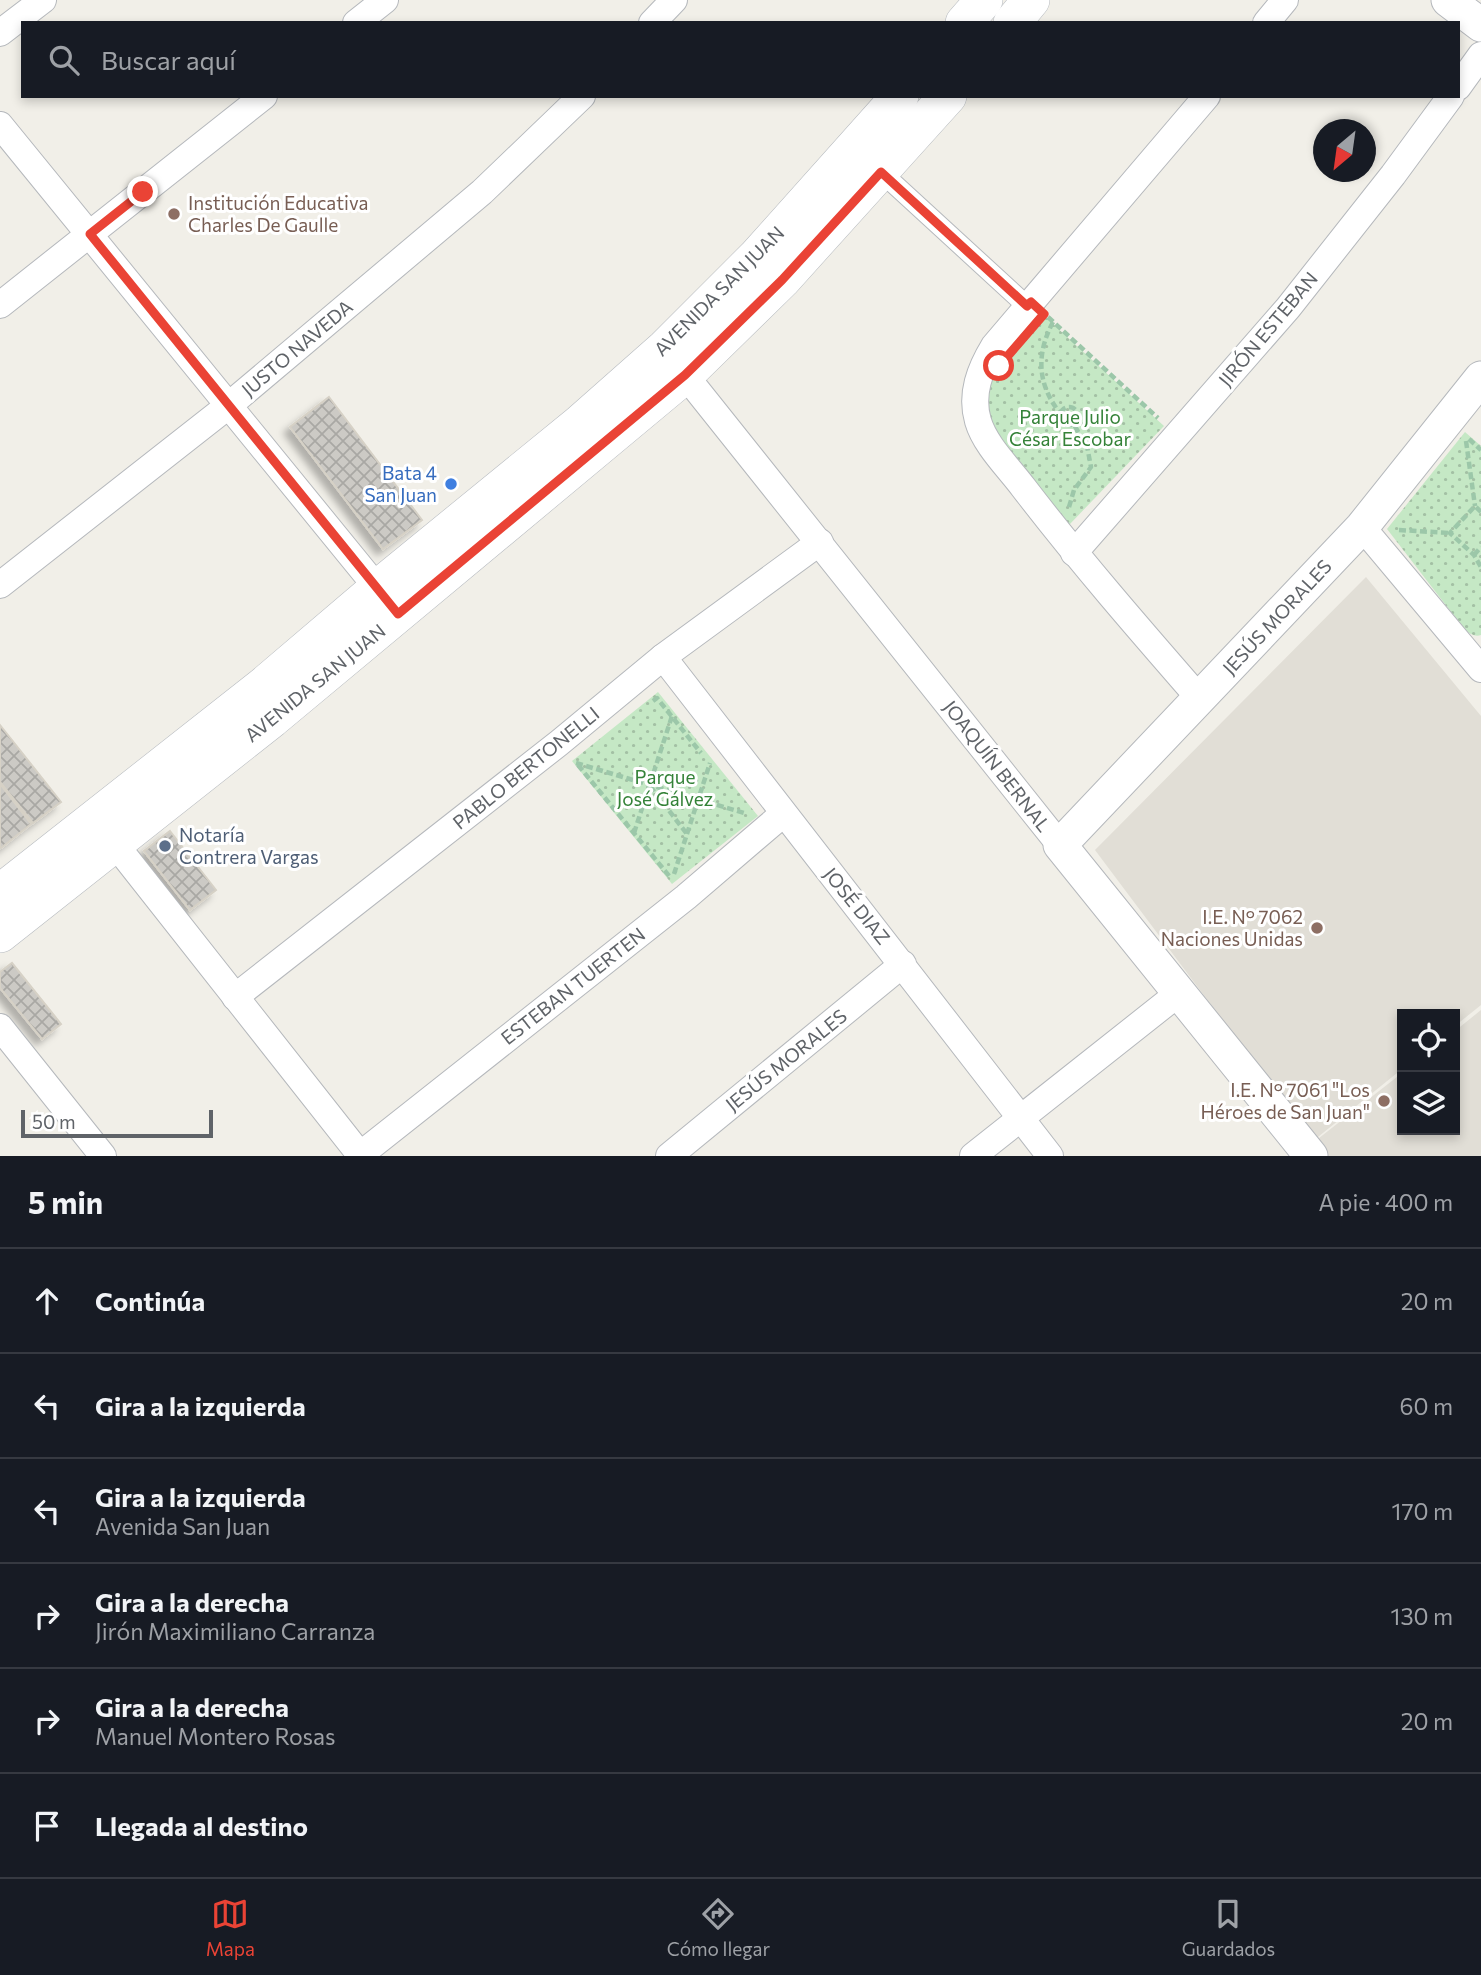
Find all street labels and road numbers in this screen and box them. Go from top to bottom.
street label: AVENIDA SAN JUAN [649,221,788,360]
street label: JIRÓN ESTEBAN [1212,266,1322,390]
street label: JUSTO NAVEDA [236,294,357,401]
street label: JESÚS MORALES [1217,554,1336,679]
street label: AVENIDA SAN JUAN [240,619,390,746]
street label: JOAQUÍN BERNAL [939,695,1056,836]
street label: PABLO BERTONELLI [448,702,604,834]
street label: JOSÉ DIAZ [819,863,895,949]
street label: ESTEBAN TUERTEN [496,922,649,1049]
street label: JESÚS MORALES [720,1003,851,1115]

